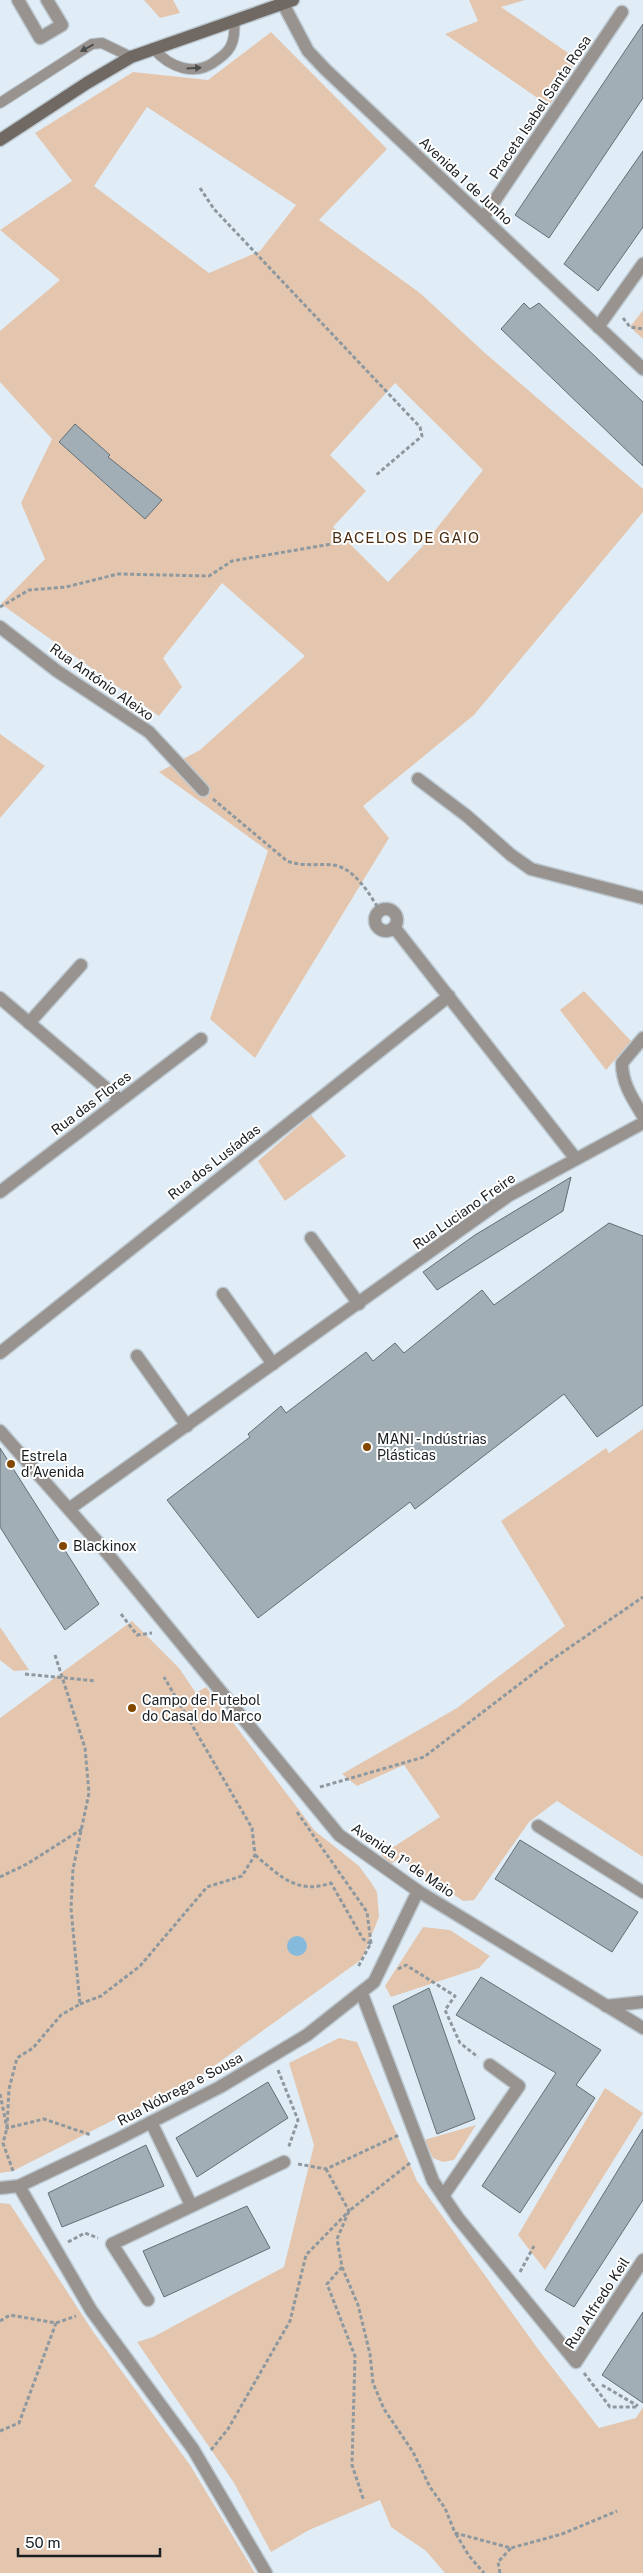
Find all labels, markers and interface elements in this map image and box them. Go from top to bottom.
street label: Praceta Isabel Santa Rosa [486,32,594,182]
one-way arrow [80,44,95,52]
one-way arrow [186,64,202,72]
street label: Avenida 1 de Junho [416,134,516,228]
district label: BACELOS DE GAIO [332,529,480,546]
street label: Rua António Aleixo [47,640,157,724]
street label: Rua das Flores [48,1068,134,1138]
street label: Rua dos Lusíadas [165,1121,263,1203]
street label: Rua Luciano Freire [410,1170,518,1252]
place label: MANI - Indústrias Plásticas [377,1431,487,1463]
marker: MANI - Indústrias Plásticas [361,1441,373,1453]
place label: Estrela d'Avenida [21,1448,84,1480]
marker: Estrela d'Avenida [5,1458,17,1470]
place label: Blackinox [73,1538,137,1554]
marker: Blackinox [57,1540,69,1552]
place label: Campo de Futebol do Casal do Marco [142,1692,262,1724]
marker: Campo de Futebol do Casal do Marco [126,1702,138,1714]
street label: Avenida 1º de Maio [349,1820,458,1900]
street label: Rua Nóbrega e Sousa [115,2049,245,2129]
street label: Rua Alfredo Keil [561,2254,633,2352]
scale bar [18,2526,160,2558]
text: 50 m [25,2534,60,2551]

